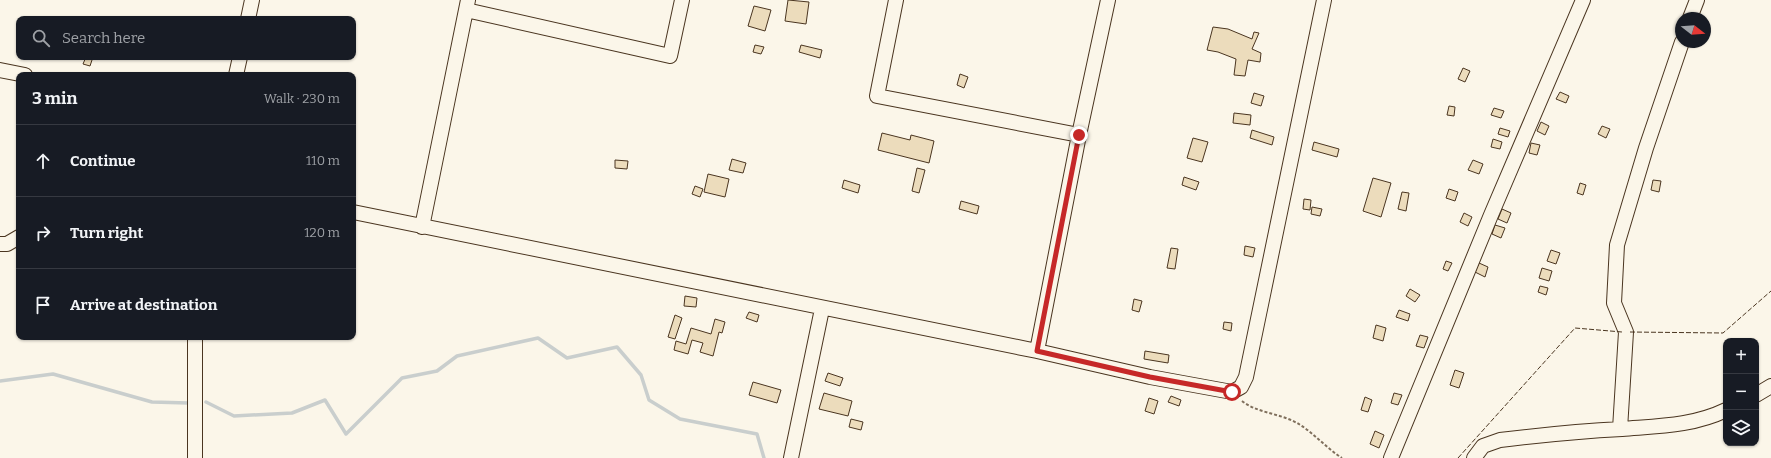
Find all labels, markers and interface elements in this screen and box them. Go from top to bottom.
north arrow [1675,12,1711,48]
search box [16,16,356,60]
icon: search [30,27,52,49]
text: Search here [62,29,145,47]
text: 3 min [32,88,77,109]
text: Walk · 230 m [264,91,340,106]
route end [1070,126,1088,144]
icon: ahead [32,150,54,172]
text: Continue [70,152,136,170]
text: 110 m [306,153,340,168]
icon: right [32,222,54,244]
text: Turn right [70,224,143,242]
text: 120 m [304,225,340,240]
icon: arrive [32,294,54,316]
text: Arrive at destination [70,296,217,314]
map controls [1723,338,1759,446]
button: + [1723,338,1759,374]
button: − [1723,374,1759,410]
route start [1223,383,1241,401]
button: layers [1723,410,1759,446]

